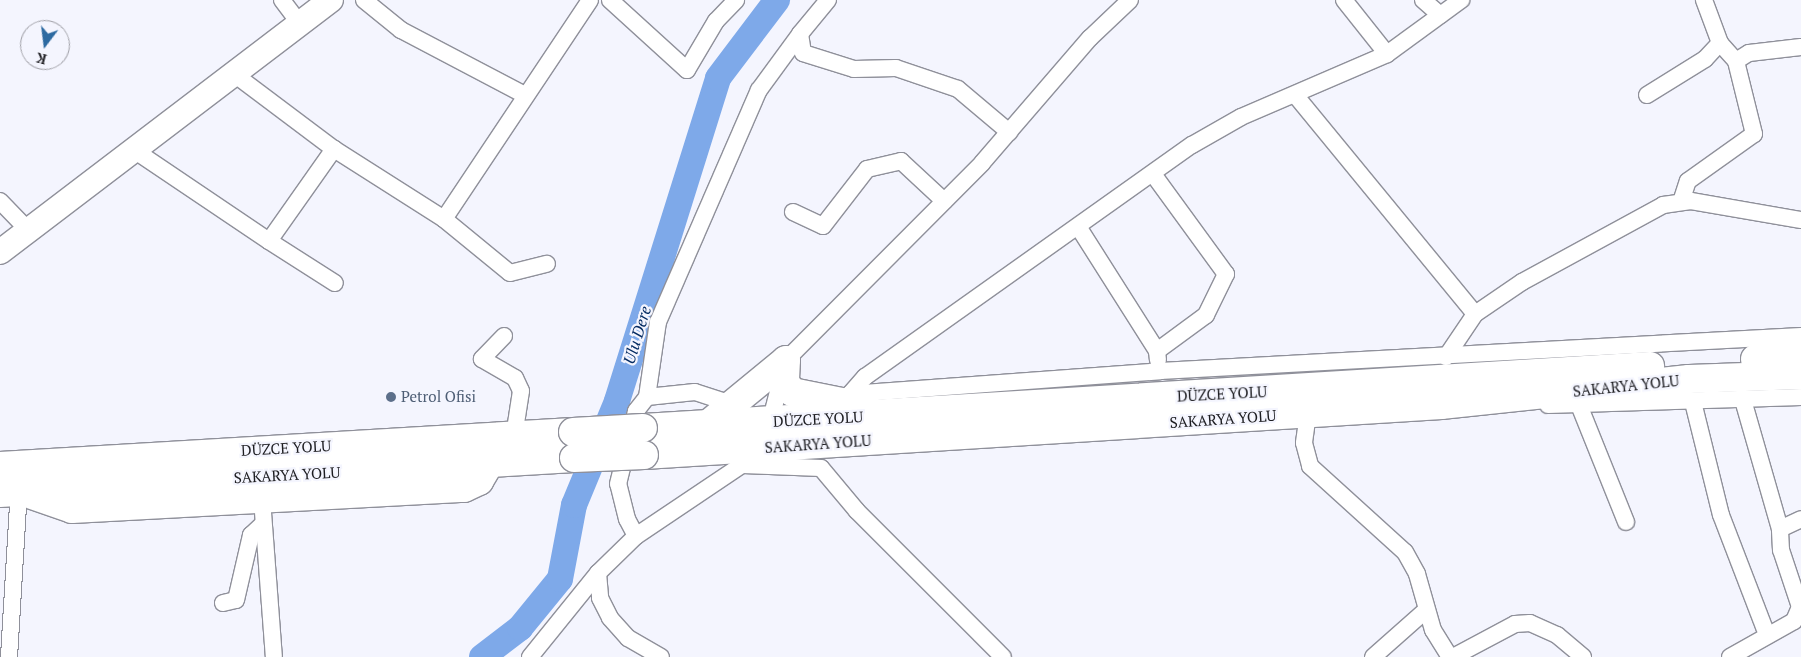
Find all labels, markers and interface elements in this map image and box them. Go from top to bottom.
north arrow [20,20,70,70]
text: K [34,49,49,69]
water label: Ulu Dere [619,304,655,366]
street label: SAKARYA YOLU [1572,371,1680,401]
street label: DÜZCE YOLU [1177,383,1267,405]
place label: Petrol Ofisi [401,388,476,406]
marker: Petrol Ofisi [385,391,397,403]
street label: SAKARYA YOLU [1169,406,1277,432]
street label: DÜZCE YOLU [773,408,863,430]
street label: SAKARYA YOLU [764,431,872,457]
street label: DÜZCE YOLU [241,437,331,459]
street label: SAKARYA YOLU [233,463,341,487]

